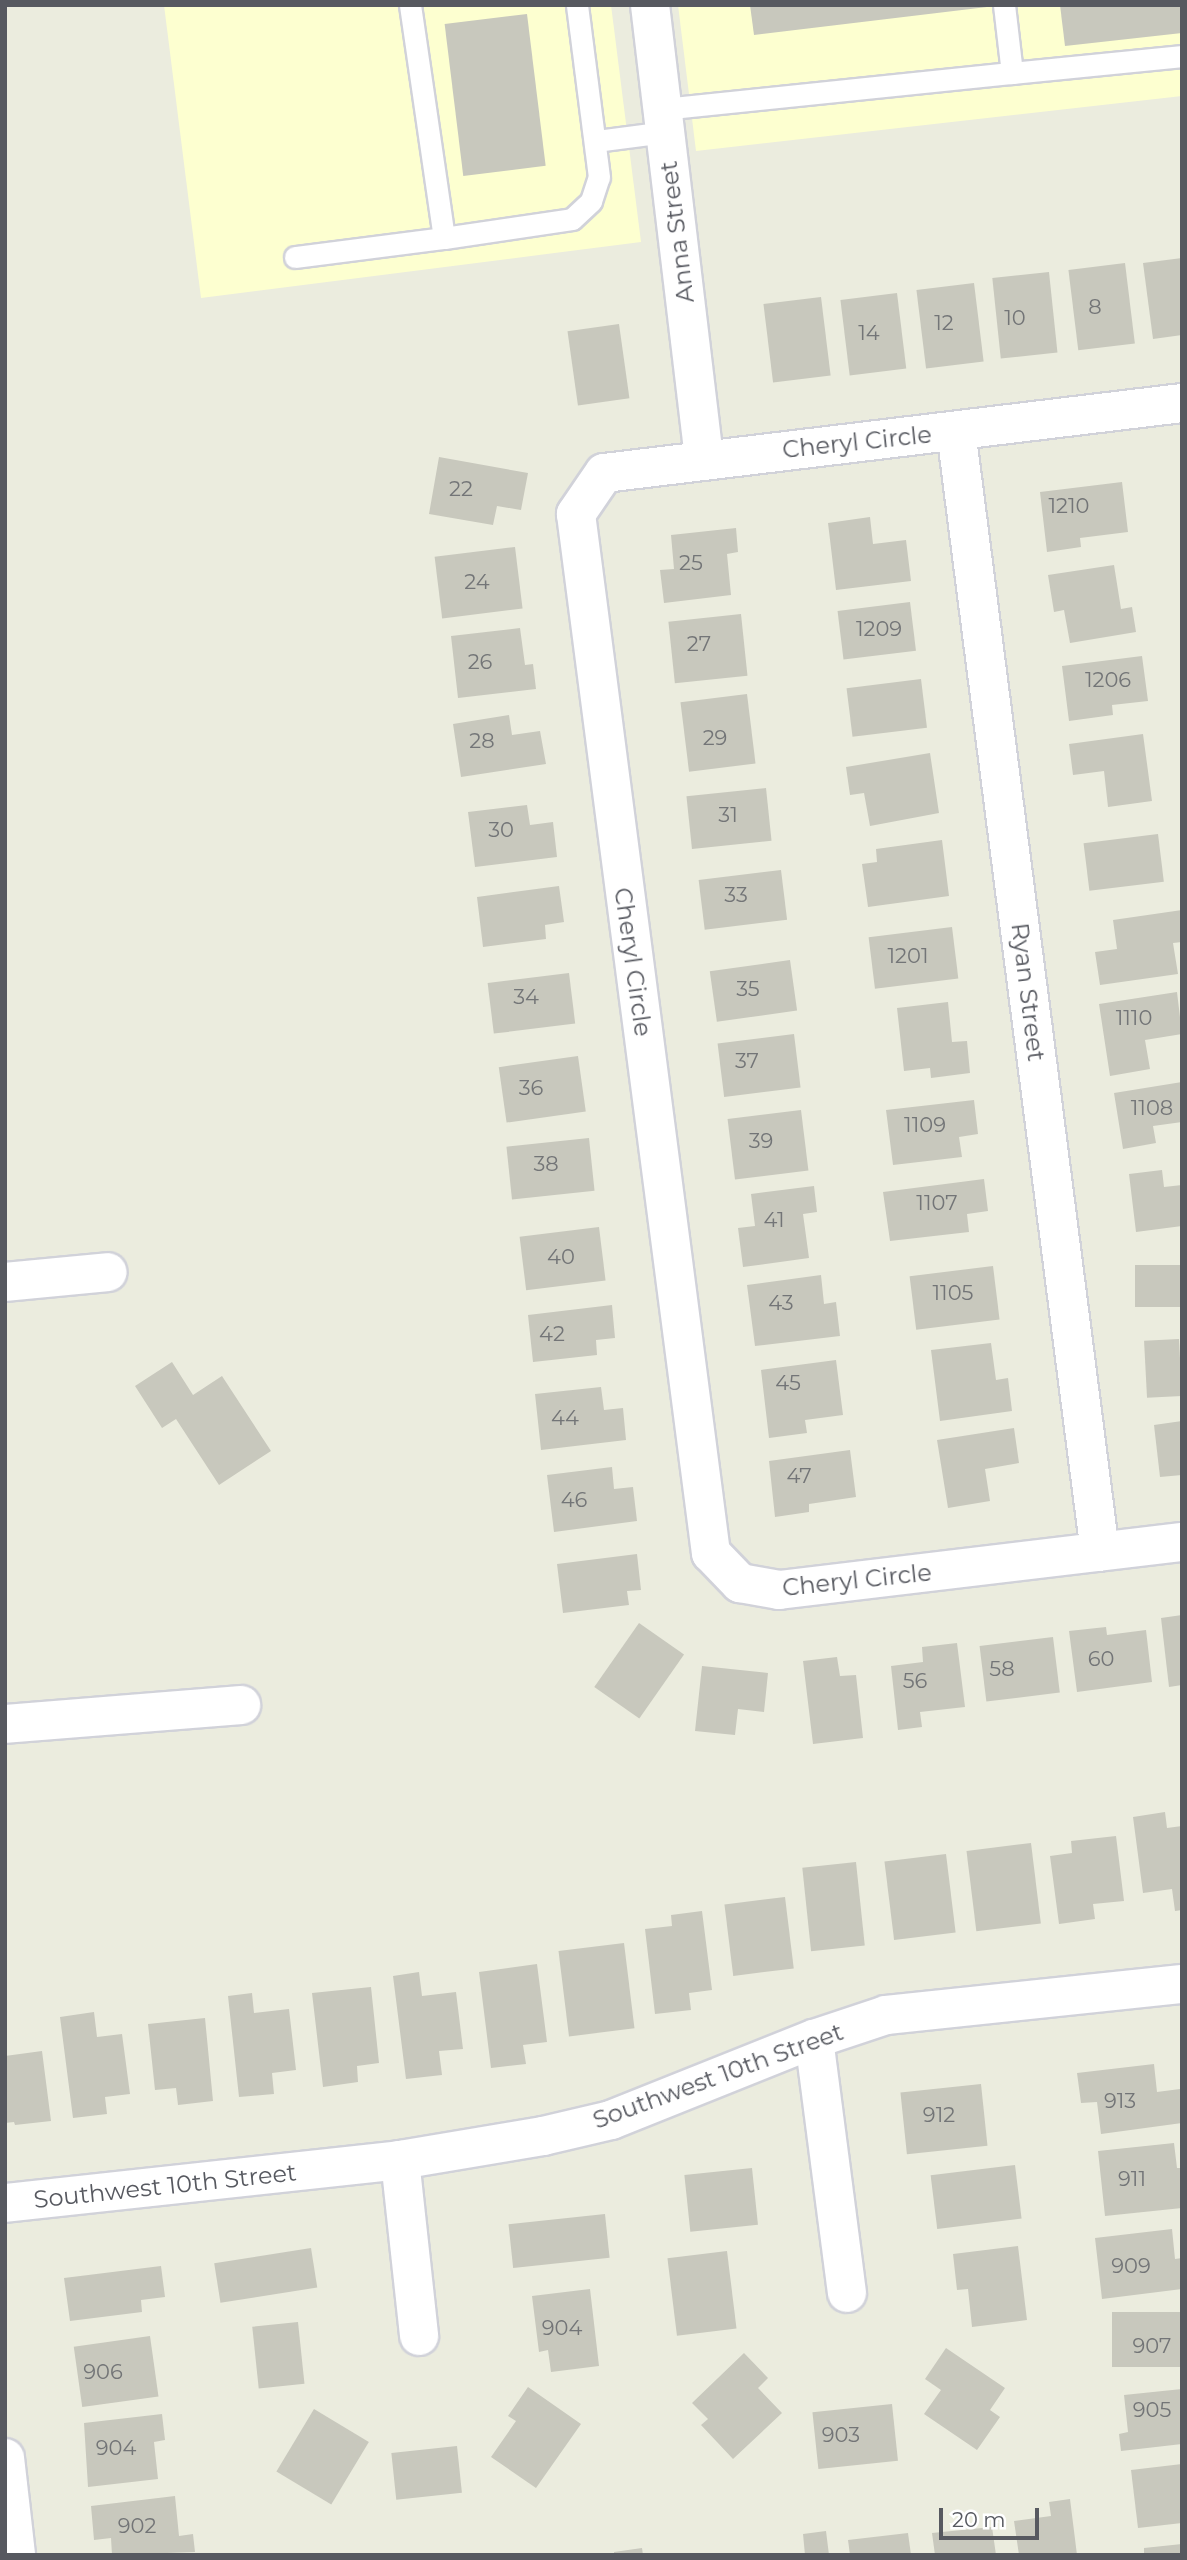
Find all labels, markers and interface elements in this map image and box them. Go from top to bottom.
street label: Anna Street [654,159,700,305]
house number: 8 [1088,294,1102,320]
house number: 10 [1004,305,1026,331]
house number: 12 [934,310,954,336]
house number: 14 [858,320,880,346]
street label: Cheryl Circle [781,420,933,464]
house number: 22 [449,476,473,502]
house number: 1210 [1049,493,1089,519]
house number: 25 [679,550,703,576]
house number: 24 [464,569,490,595]
house number: 1209 [856,616,902,642]
house number: 27 [687,631,711,657]
house number: 26 [468,649,492,675]
house number: 1206 [1085,667,1131,693]
house number: 29 [703,725,727,751]
house number: 28 [469,728,495,754]
house number: 31 [718,802,738,828]
house number: 30 [488,817,514,843]
house number: 33 [724,882,748,908]
street label: Cheryl Circle [608,886,658,1038]
street label: Ryan Street [1005,921,1051,1063]
house number: 1201 [888,943,928,969]
house number: 35 [736,976,760,1002]
house number: 34 [513,984,539,1010]
house number: 1110 [1116,1005,1152,1031]
house number: 37 [735,1048,759,1074]
house number: 36 [519,1075,543,1101]
house number: 1108 [1131,1095,1173,1121]
house number: 1109 [904,1112,946,1138]
house number: 39 [749,1128,773,1154]
house number: 38 [533,1151,559,1177]
house number: 1107 [916,1190,958,1216]
house number: 41 [764,1207,784,1233]
house number: 40 [547,1244,575,1270]
house number: 1105 [933,1280,973,1306]
house number: 43 [768,1290,794,1316]
house number: 42 [539,1321,565,1347]
house number: 45 [775,1370,801,1396]
house number: 44 [551,1405,579,1431]
house number: 47 [786,1463,812,1489]
house number: 46 [561,1487,587,1513]
street label: Cheryl Circle [781,1558,933,1602]
house number: 60 [1088,1646,1114,1672]
house number: 58 [989,1656,1015,1682]
house number: 56 [903,1668,927,1694]
street label: Southwest 10th Street [589,2017,847,2135]
house number: 913 [1104,2088,1136,2114]
house number: 912 [923,2102,955,2128]
street label: Southwest 10th Street [32,2158,298,2214]
house number: 911 [1118,2166,1146,2192]
house number: 909 [1111,2253,1151,2279]
house number: 904 [542,2315,582,2341]
house number: 907 [1133,2333,1171,2359]
house number: 906 [83,2359,123,2385]
house number: 905 [1133,2397,1171,2423]
house number: 903 [822,2422,860,2448]
house number: 904 [96,2435,136,2461]
scale bar [942,2494,1042,2538]
text: 20 m [952,2507,1006,2532]
house number: 902 [118,2513,156,2539]

